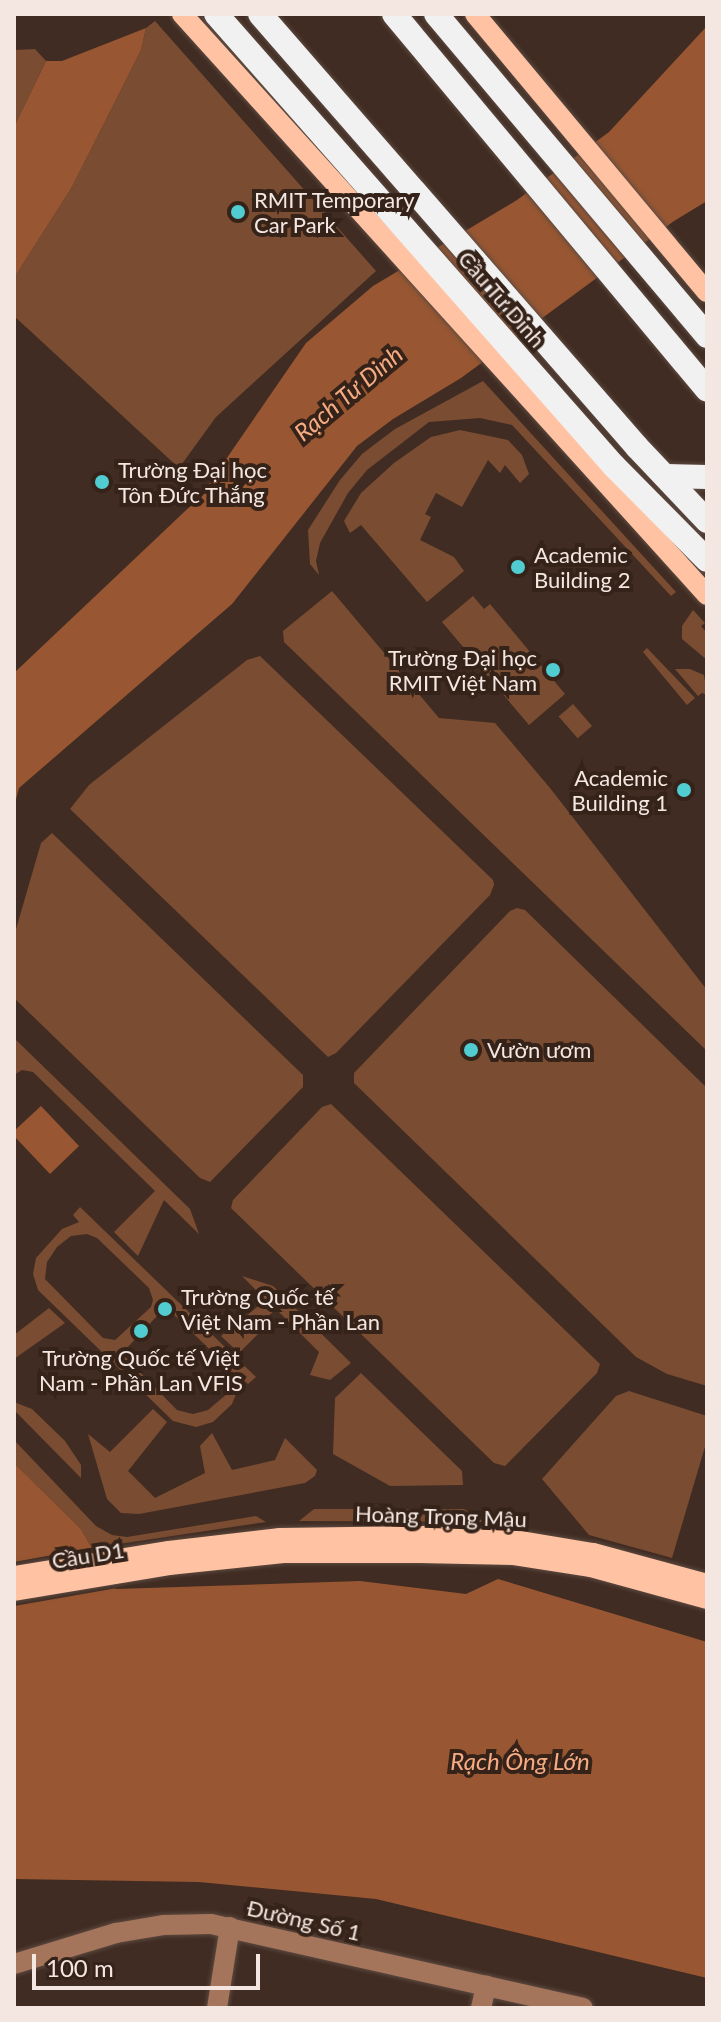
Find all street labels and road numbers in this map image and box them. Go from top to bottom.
street label: Cầu Tư Dinh [453,245,551,353]
street label: Hoàng Trọng Mậu [354,1500,528,1532]
street label: Cầu D1 [50,1536,126,1574]
street label: Đường Số 1 [244,1894,364,1946]

